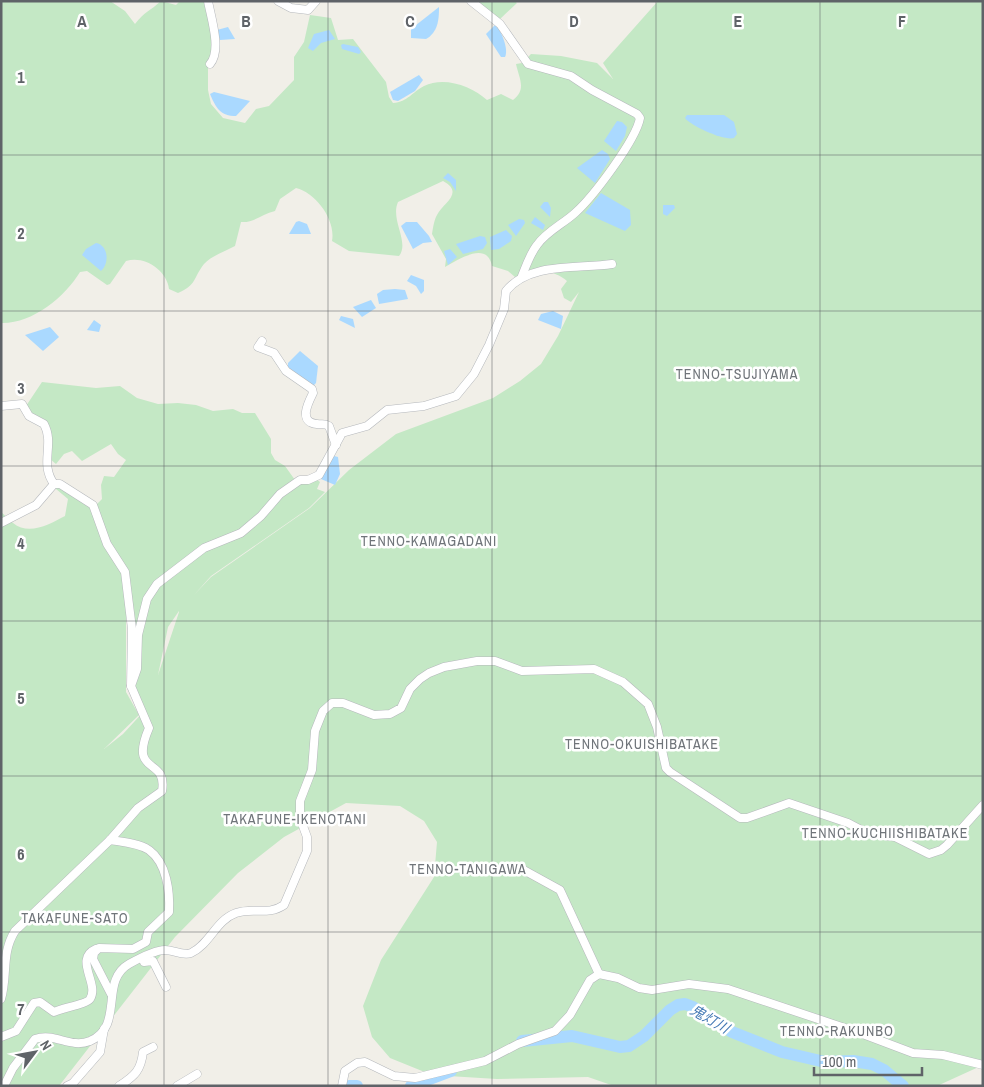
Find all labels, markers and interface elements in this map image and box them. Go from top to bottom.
text: A [77,10,87,32]
text: B [241,10,251,32]
text: C [405,10,415,32]
text: D [569,10,579,32]
text: E [734,10,743,32]
text: F [898,10,906,32]
text: 1 [17,66,25,88]
text: 2 [17,222,25,244]
district label: TENNO-TSUJIYAMA [676,365,798,383]
text: 3 [17,377,25,399]
text: 4 [17,532,25,554]
district label: TENNO-KAMAGADANI [361,532,497,550]
text: 5 [17,687,25,709]
district label: TENNO-OKUISHIBATAKE [565,735,719,753]
district label: TAKAFUNE-IKENOTANI [223,810,367,828]
district label: TENNO-KUCHIISHIBATAKE [802,824,968,842]
text: 6 [17,843,25,865]
district label: TENNO-TANIGAWA [409,860,527,878]
district label: TAKAFUNE-SATO [21,909,129,927]
text: 7 [17,998,25,1020]
water label: 鬼灯川 [687,1001,734,1038]
district label: TENNO-RAKUNBO [780,1022,894,1040]
north arrow [10,1027,60,1077]
text: N [36,1037,56,1053]
scale bar [814,1044,922,1076]
text: 100 m [822,1051,856,1072]

